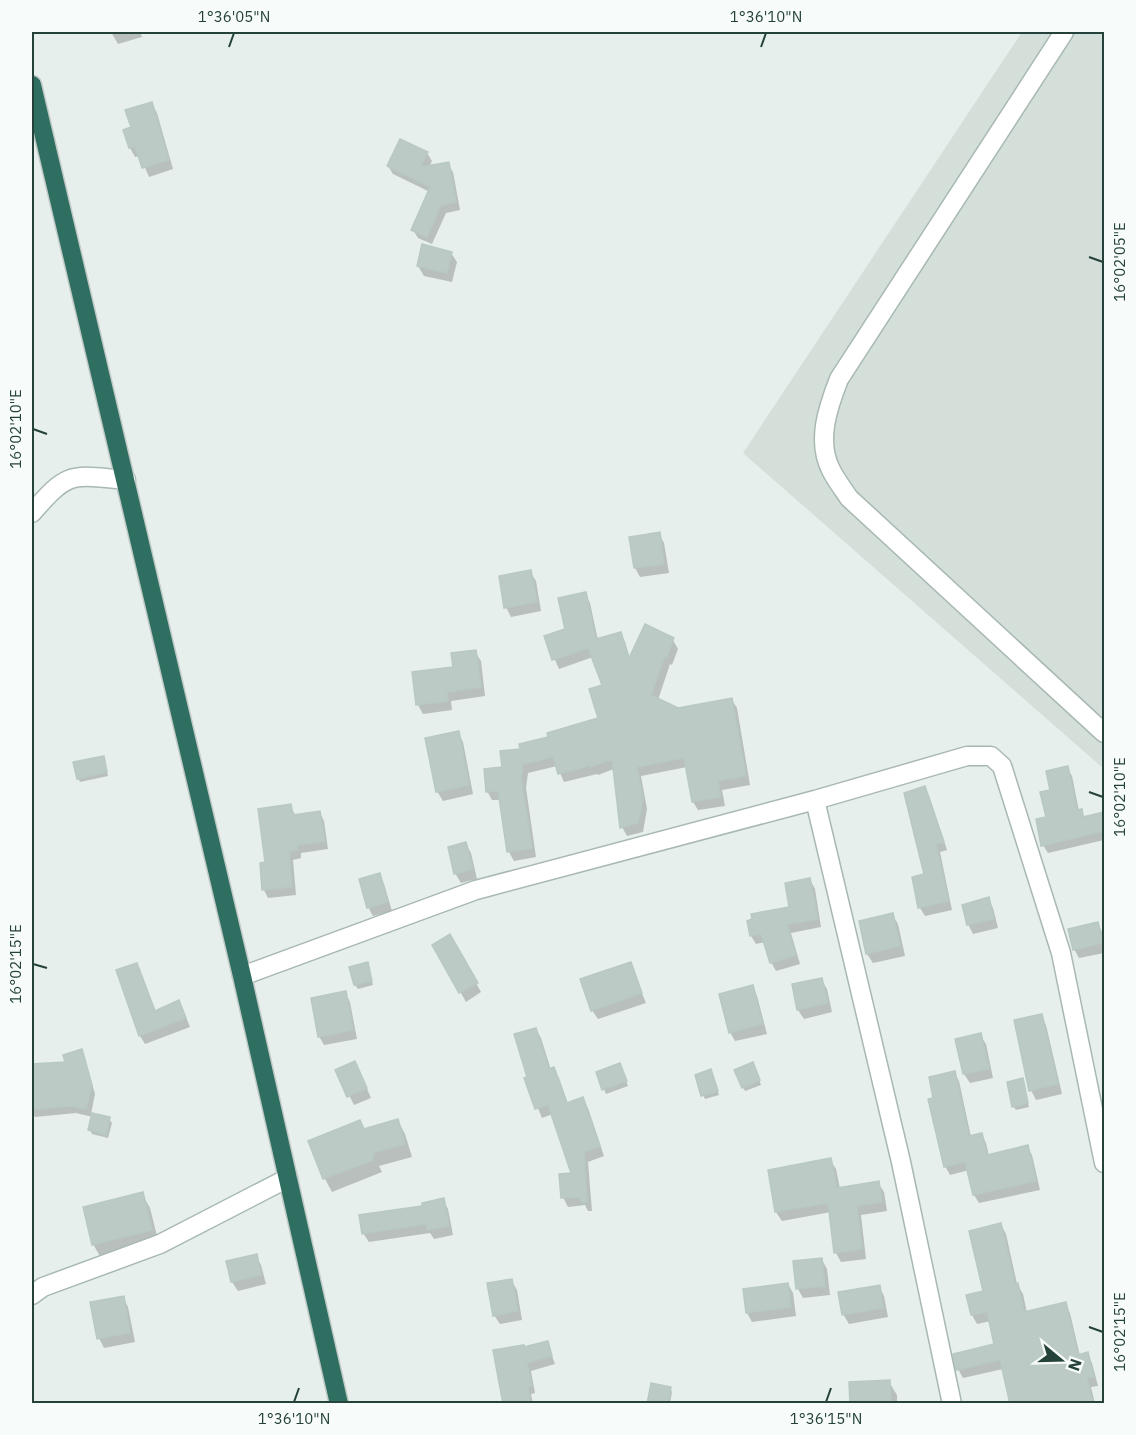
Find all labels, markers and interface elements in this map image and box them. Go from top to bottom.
text: 1°36'05"N [198,7,270,26]
text: 1°36'10"N [730,7,802,26]
text: 16°02'05"E [1110,222,1129,302]
text: 16°02'10"E [6,389,25,469]
text: 16°02'10"E [1110,757,1129,837]
text: 16°02'15"E [6,924,25,1004]
text: 16°02'15"E [1110,1292,1129,1372]
north arrow [1031,1330,1091,1390]
text: N [1064,1356,1087,1374]
text: 1°36'10"N [258,1409,330,1428]
text: 1°36'15"N [790,1409,862,1428]

